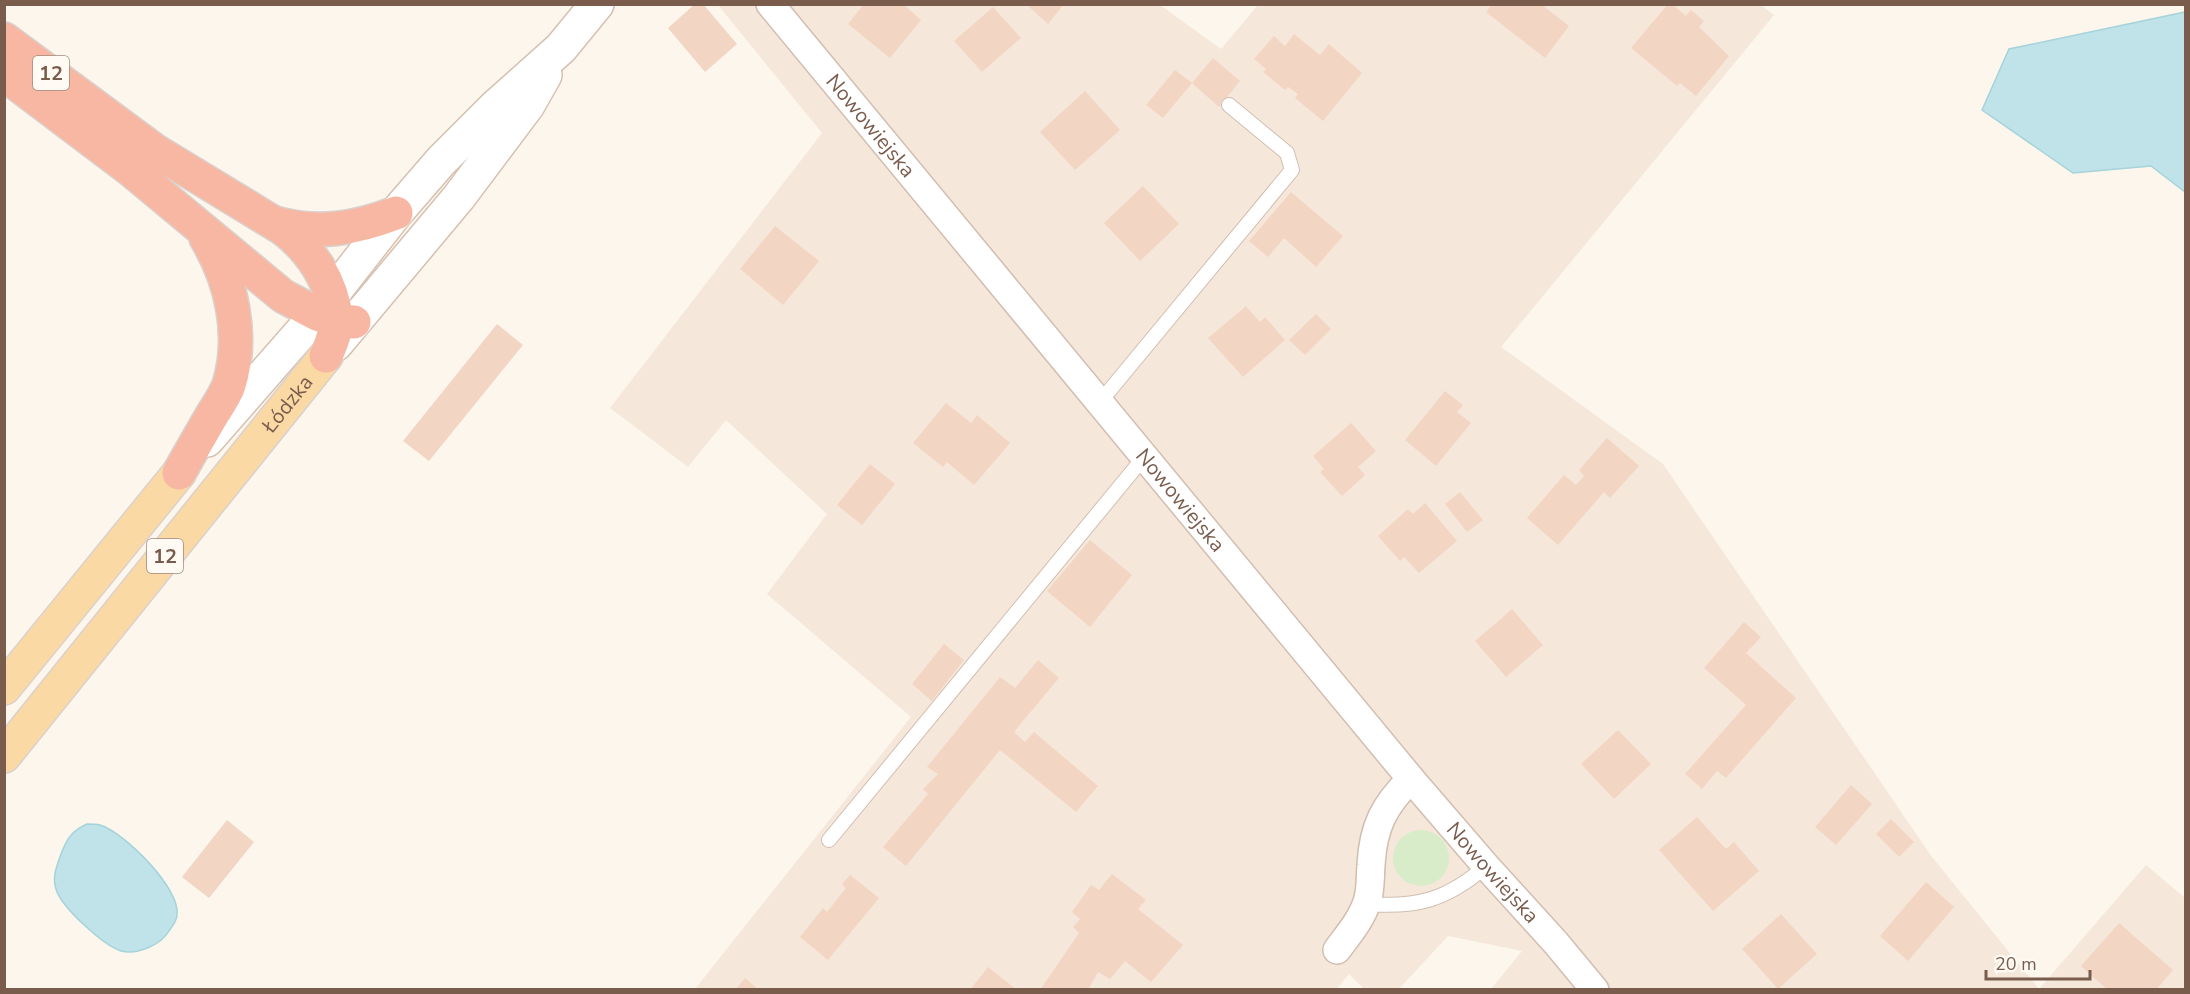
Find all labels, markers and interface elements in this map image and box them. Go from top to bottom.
road number: 12 [33,56,69,90]
street label: Nowowiejska [820,68,922,183]
street label: Łódzka [255,369,319,439]
street label: Nowowiejska [1129,443,1232,558]
road number: 12 [147,539,183,573]
street label: Nowowiejska [1440,816,1545,929]
scale bar [1986,943,2090,981]
text: 20 m [1995,952,2037,976]

